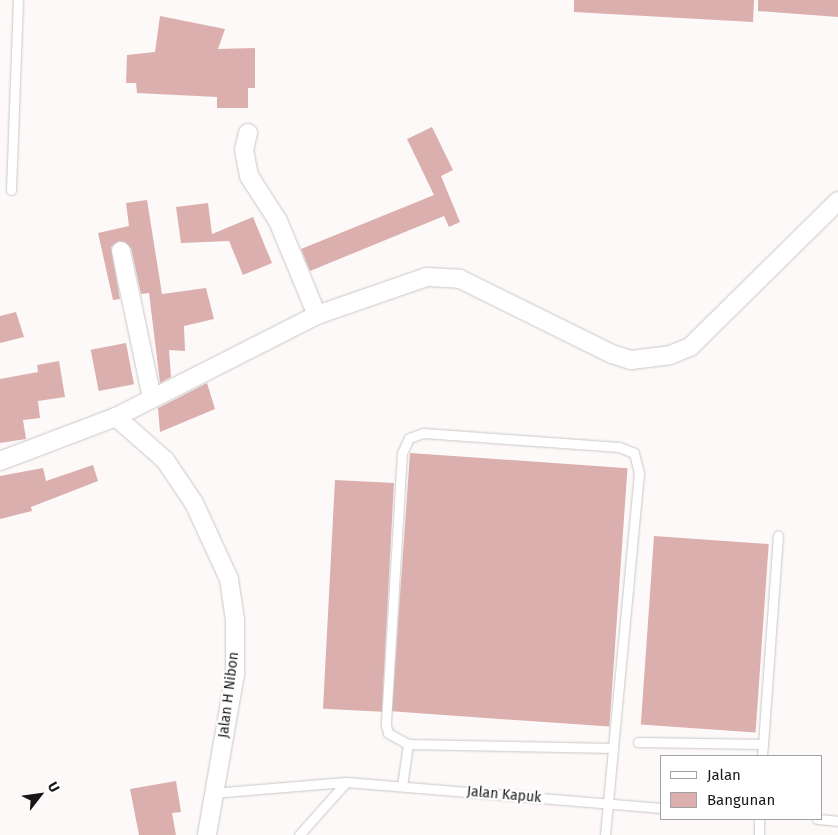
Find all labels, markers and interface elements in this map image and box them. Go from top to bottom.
street label: Jalan H Nibon [215,651,243,739]
legend [660,755,823,820]
text: Jalan [707,766,741,784]
north arrow [15,770,65,820]
text: U [44,779,63,795]
street label: Jalan Kapuk [466,783,542,807]
text: Bangunan [707,791,775,809]

